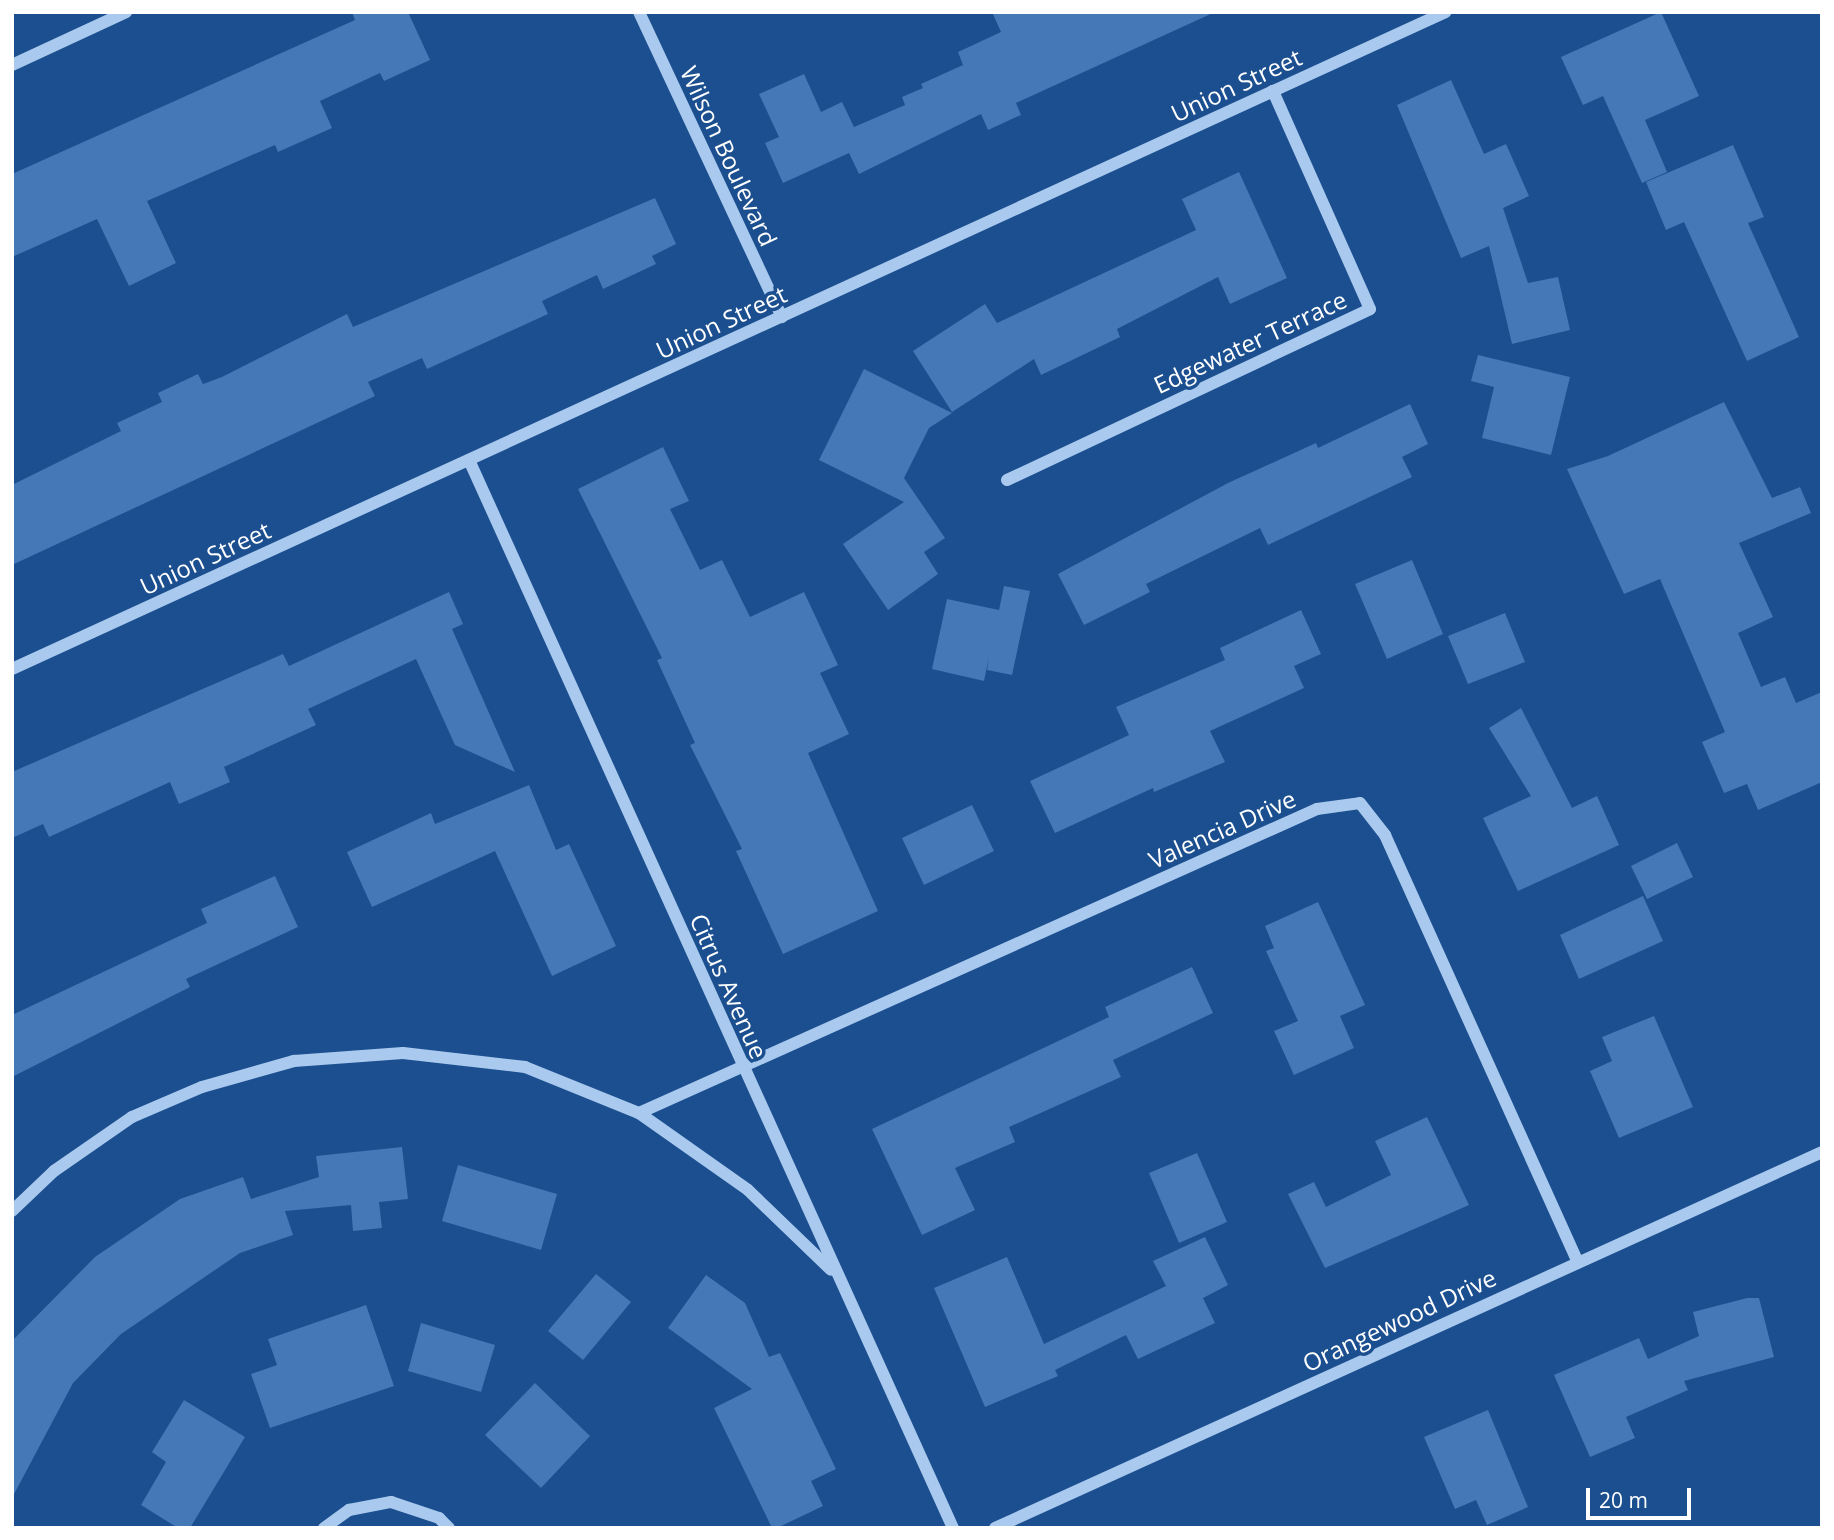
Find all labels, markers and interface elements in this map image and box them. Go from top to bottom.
street label: Union Street [1166,42,1306,128]
street label: Wilson Boulevard [675,61,783,251]
street label: Union Street [651,279,791,365]
street label: Edgewater Terrace [1149,285,1351,399]
street label: Union Street [135,515,275,601]
street label: Valencia Drive [1144,784,1300,874]
street label: Citrus Avenue [684,909,774,1063]
street label: Orangewood Drive [1298,1263,1500,1377]
scale bar [1589,1474,1694,1518]
text: 20 m [1599,1486,1648,1514]

